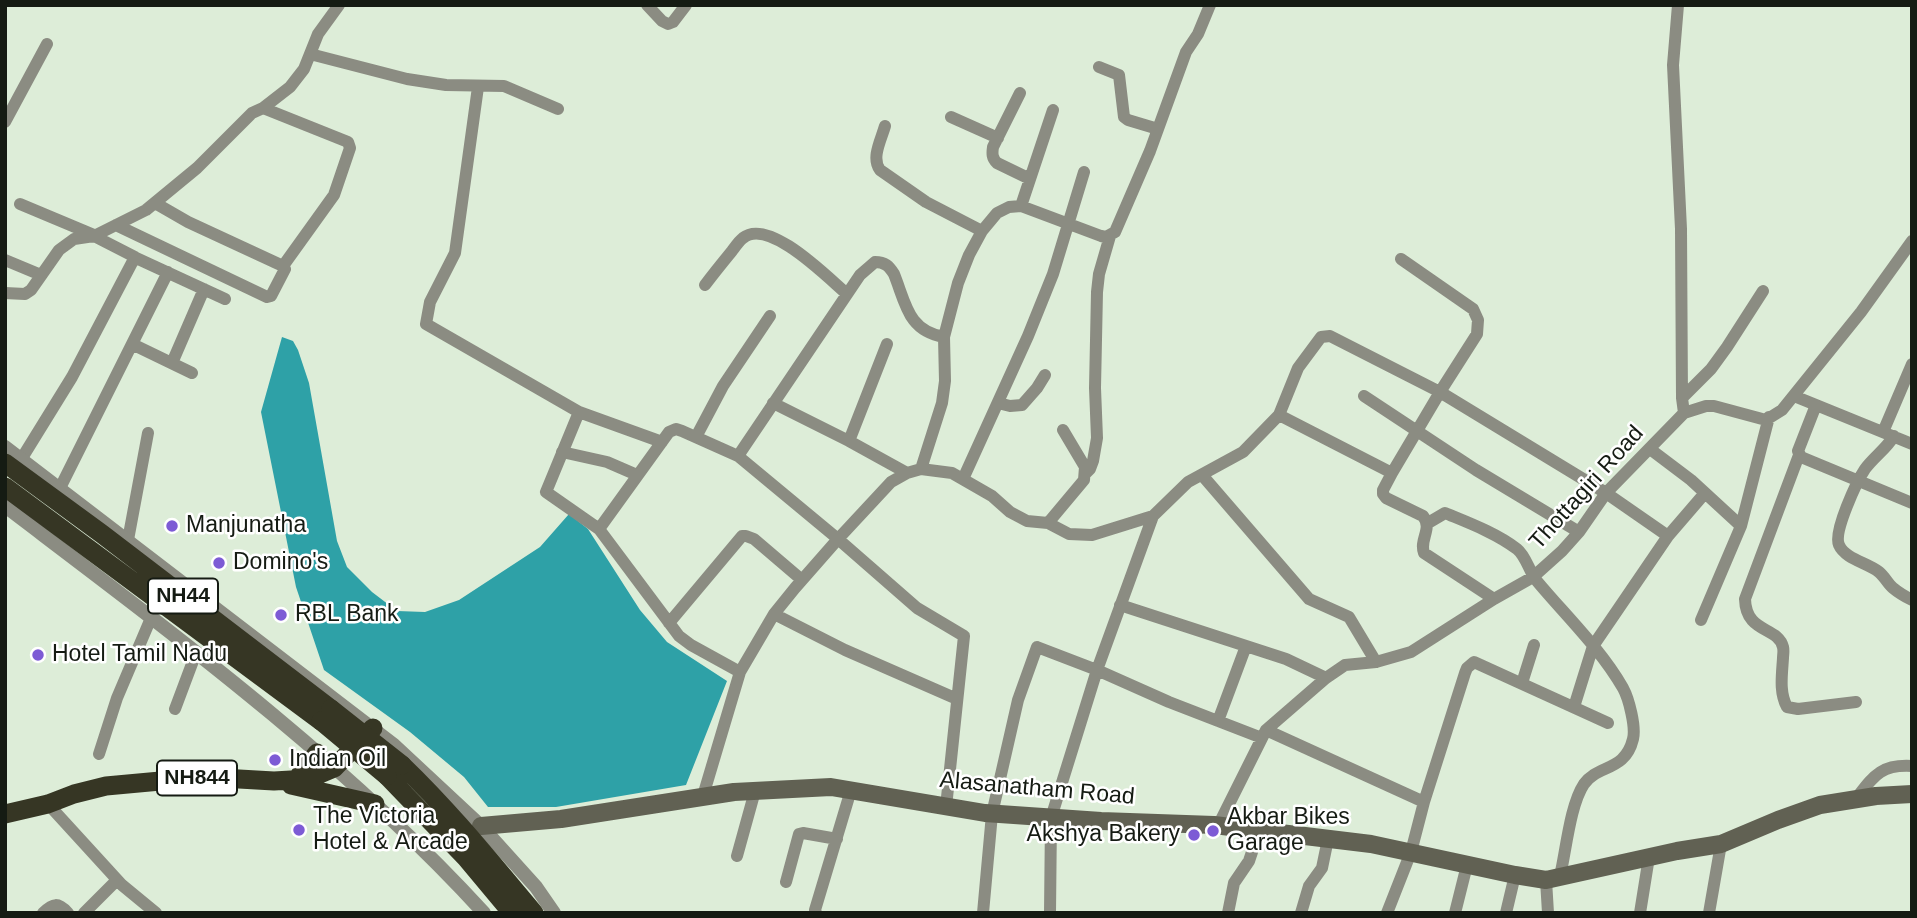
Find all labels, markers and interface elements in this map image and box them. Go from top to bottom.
street label: Thottagiri Road [1524,420,1650,556]
place label: Manjunatha [186,512,306,540]
marker: Manjunatha [164,518,180,534]
place label: Domino's [233,549,328,577]
marker: Domino's [211,555,227,571]
road number: NH44 [148,578,218,614]
place label: RBL Bank [295,601,399,629]
marker: RBL Bank [273,607,289,623]
place label: Hotel Tamil Nadu [52,641,227,669]
marker: Hotel Tamil Nadu [30,647,46,663]
place label: Indian Oil [289,746,386,774]
marker: Indian Oil [267,752,283,768]
road number: NH844 [157,760,237,796]
street label: Alasanatham Road [938,767,1136,811]
place label: The Victoria Hotel & Arcade [313,803,468,857]
place label: Akbar Bikes Garage [1227,804,1350,858]
place label: Akshya Bakery [1027,821,1180,849]
marker: The Victoria Hotel & Arcade [291,822,307,838]
marker: Akbar Bikes Garage [1205,823,1221,839]
marker: Akshya Bakery [1186,827,1202,843]

